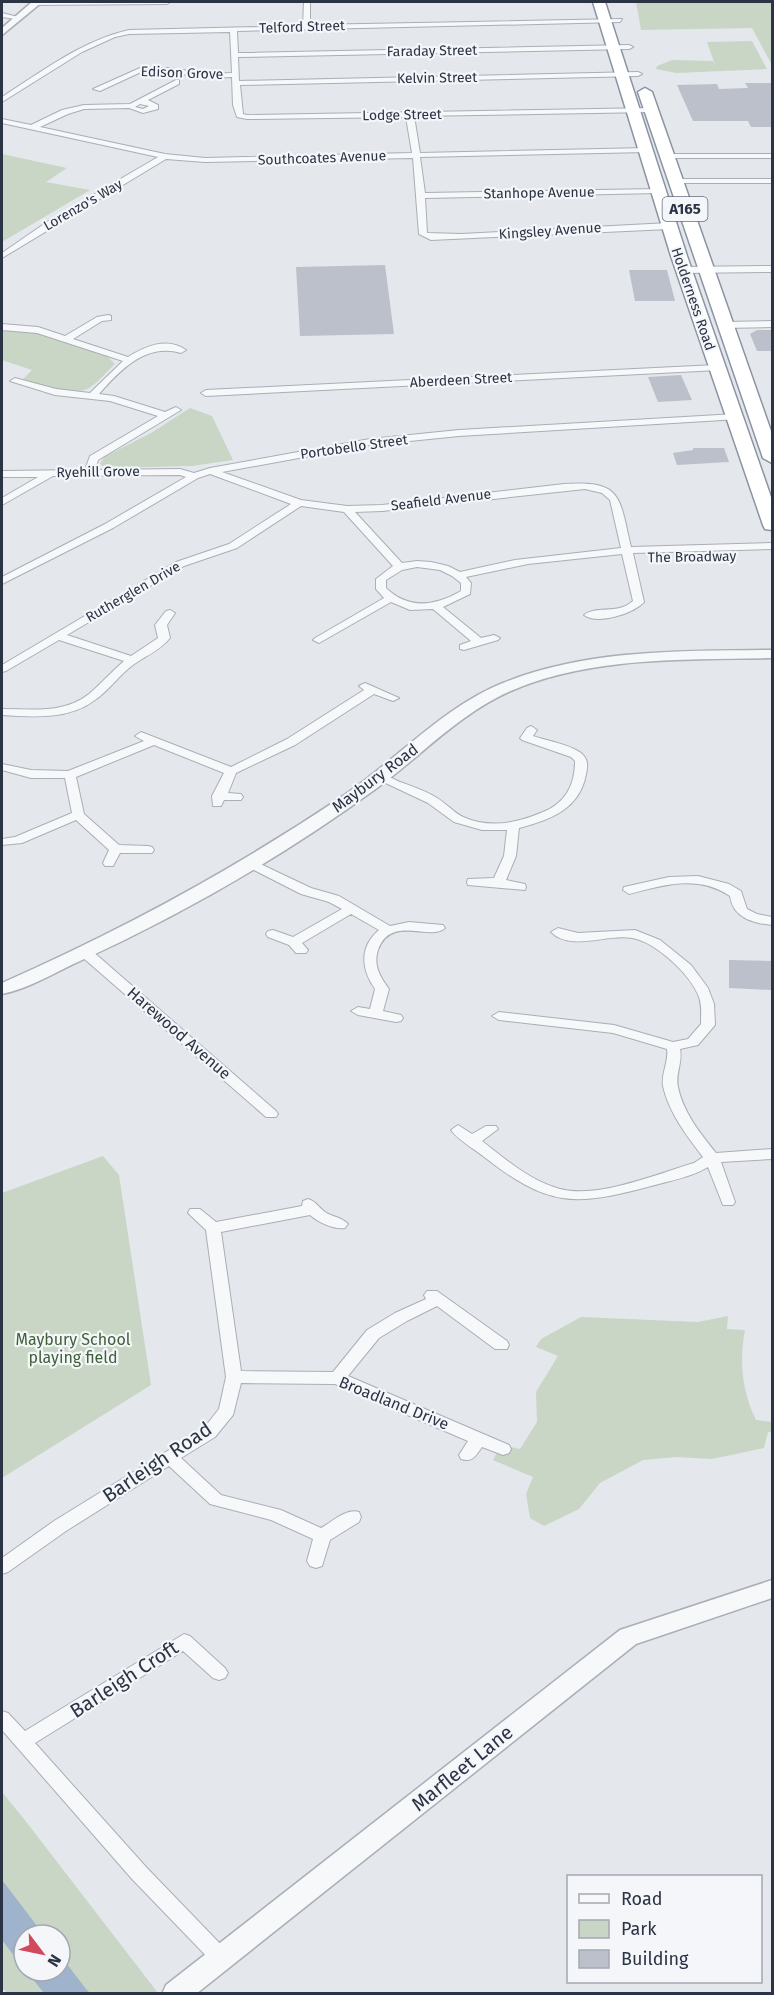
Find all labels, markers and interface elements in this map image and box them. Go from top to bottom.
street label: Telford Street [259,17,346,37]
street label: Faraday Street [387,42,478,60]
street label: Edison Grove [140,63,224,83]
street label: Kelvin Street [397,69,478,87]
street label: Lodge Street [362,106,443,124]
street label: Southcoates Avenue [258,147,386,169]
street label: Lorenzo's Way [41,176,126,234]
street label: Stanhope Avenue [483,184,595,202]
road number: A165 [662,197,708,221]
street label: Kingsley Avenue [498,219,602,243]
street label: Holderness Road [667,245,719,353]
street label: Aberdeen Street [409,369,514,391]
street label: Portobello Street [299,431,410,463]
street label: Ryehill Grove [56,463,140,481]
street label: Seafield Avenue [390,485,492,515]
street label: The Broadway [648,548,736,566]
street label: Rutherglen Drive [83,558,183,626]
street label: Maybury Road [328,739,422,817]
street label: Harewood Avenue [123,983,235,1083]
park label: Maybury School playing field [15,1330,131,1367]
street label: Broadland Drive [336,1372,452,1434]
street label: Barleigh Road [98,1417,216,1507]
street label: Barleigh Croft [65,1635,183,1723]
street label: Marfleet Lane [406,1720,518,1816]
legend [567,1875,762,1983]
text: Road [621,1888,663,1910]
text: Park [621,1918,657,1940]
north arrow [12,1923,72,1983]
text: Building [621,1948,689,1970]
text: N [43,1951,65,1970]

